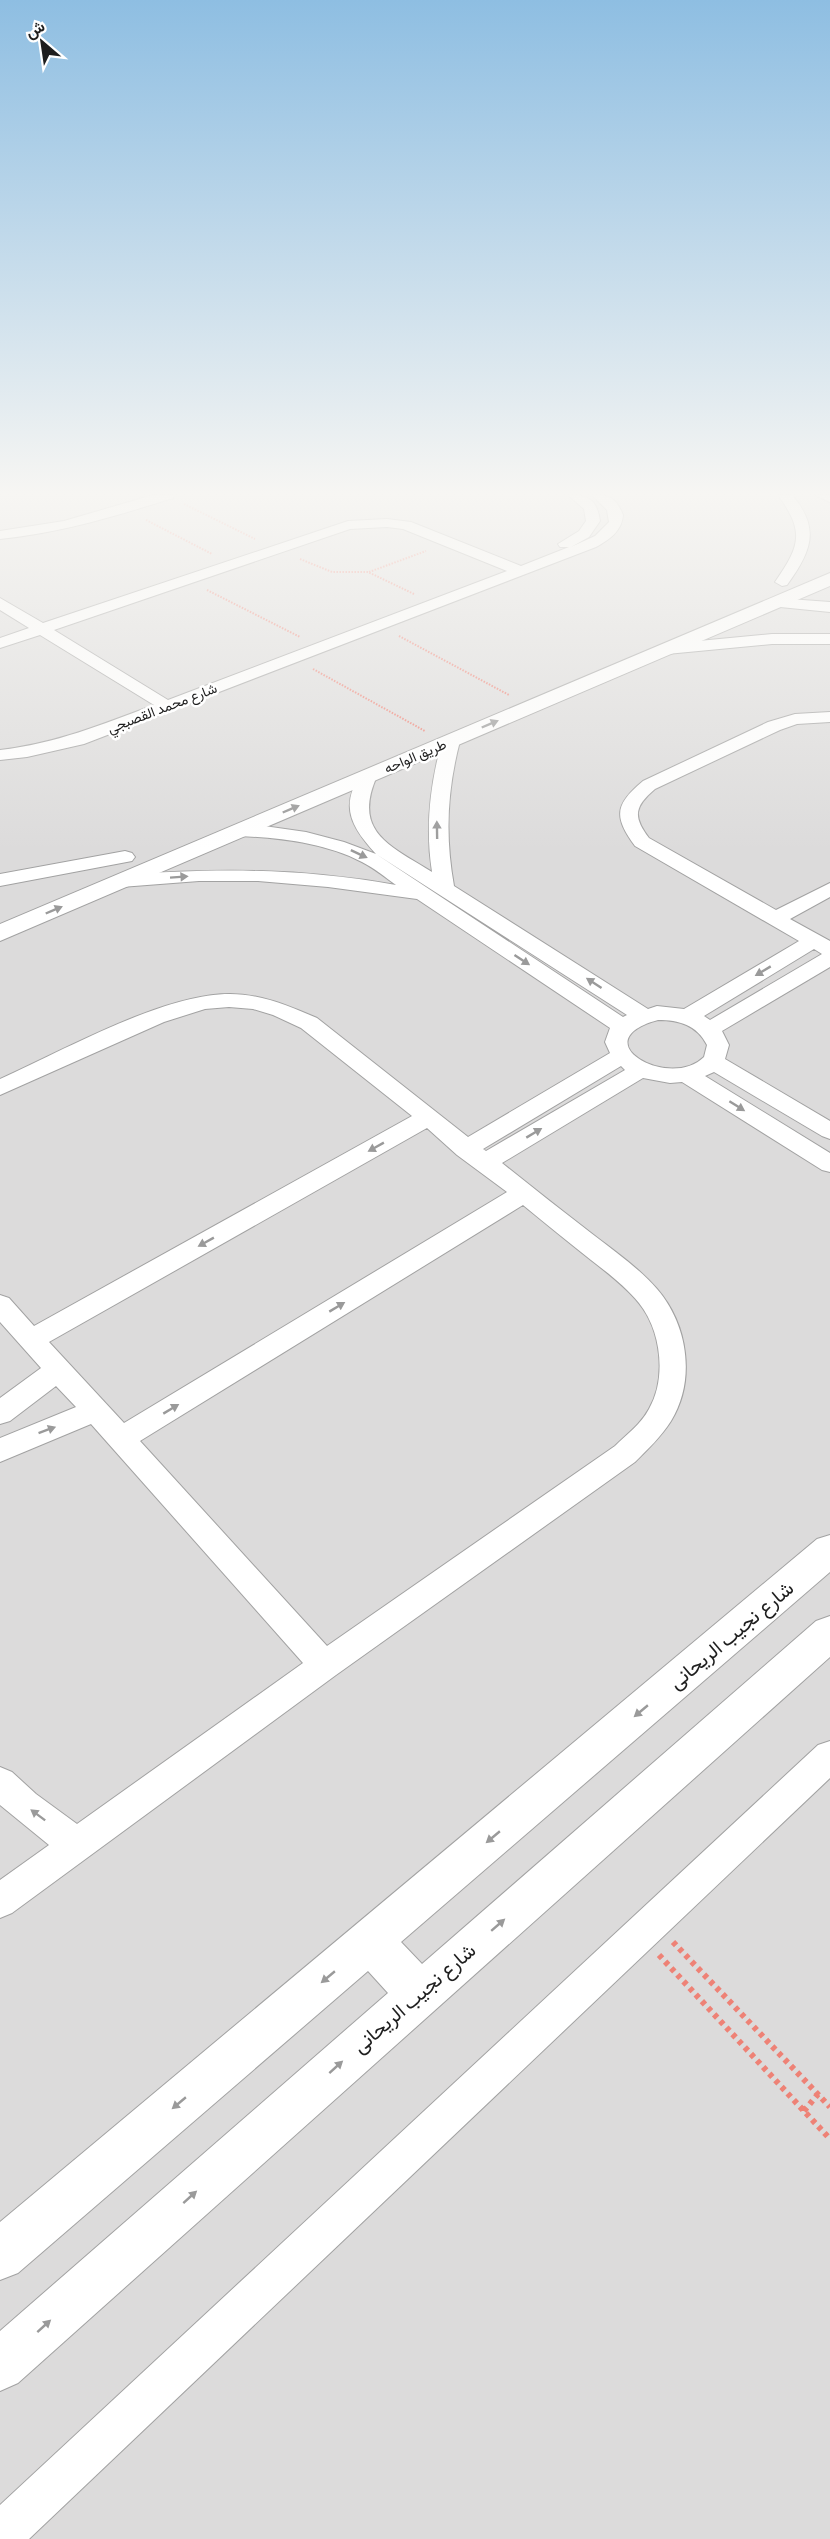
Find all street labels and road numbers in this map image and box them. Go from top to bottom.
street label: شارع محمد القصبجي [105,679,220,740]
street label: طريق الواحه [381,735,450,779]
street label: شارع نجيب الريحانى [663,1575,800,1696]
street label: شارع نجيب الريحانى [347,1937,482,2060]

